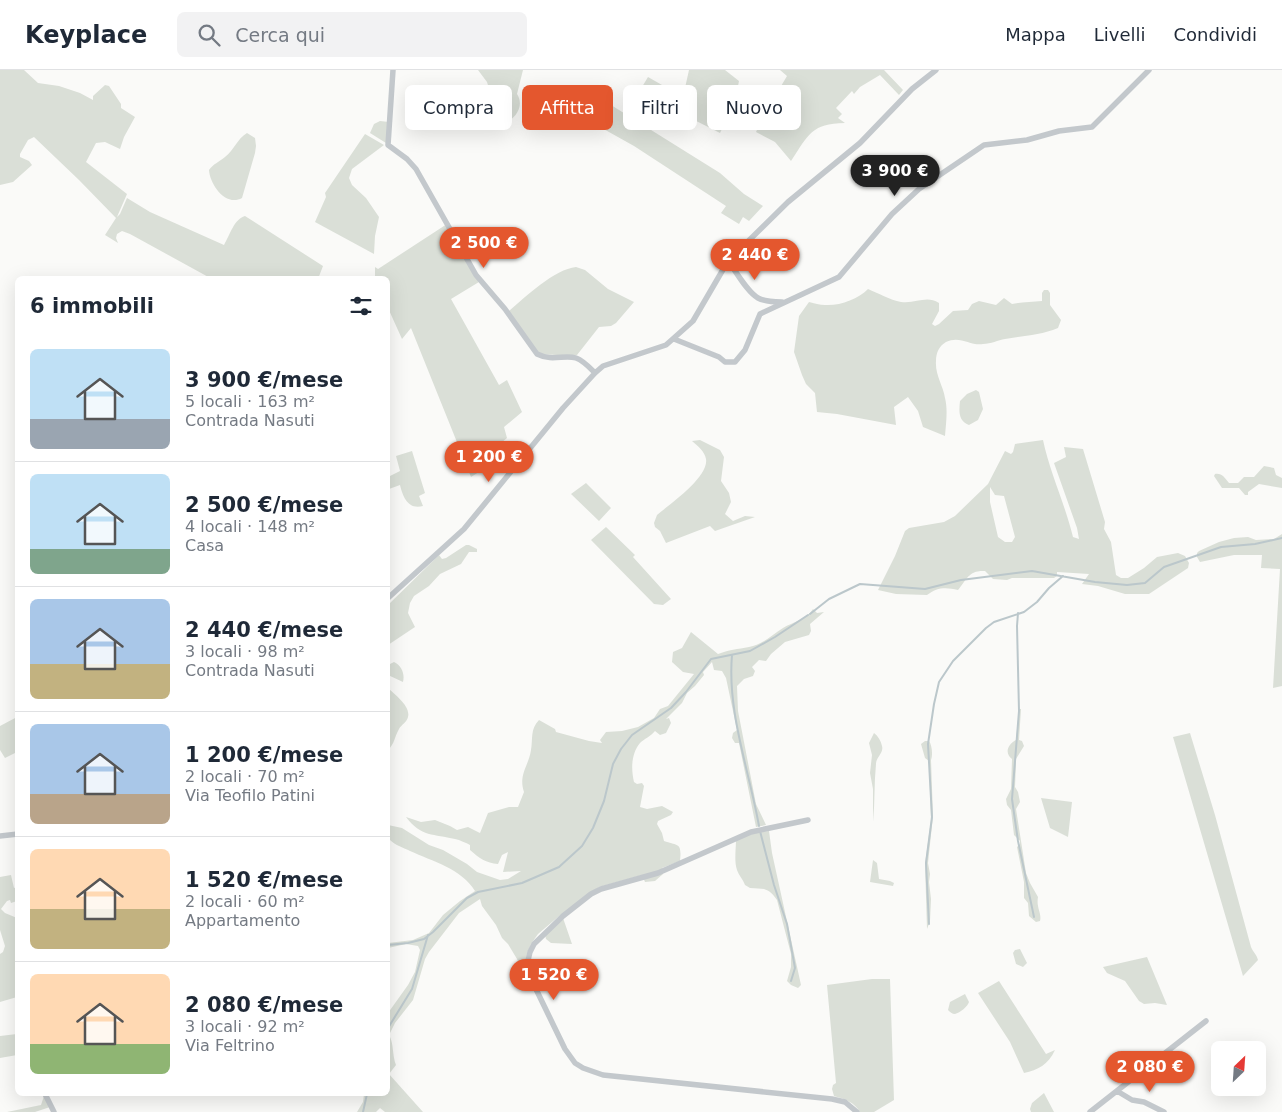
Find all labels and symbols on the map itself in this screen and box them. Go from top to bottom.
pin: 3 900 € [849,154,941,197]
pin: 2 500 € [438,226,530,269]
pin: 2 440 € [709,238,801,281]
pin: 1 200 € [443,440,535,483]
pin: 1 520 € [508,958,600,1001]
north arrow [1211,1041,1266,1096]
pin: 2 080 € [1104,1050,1196,1093]

